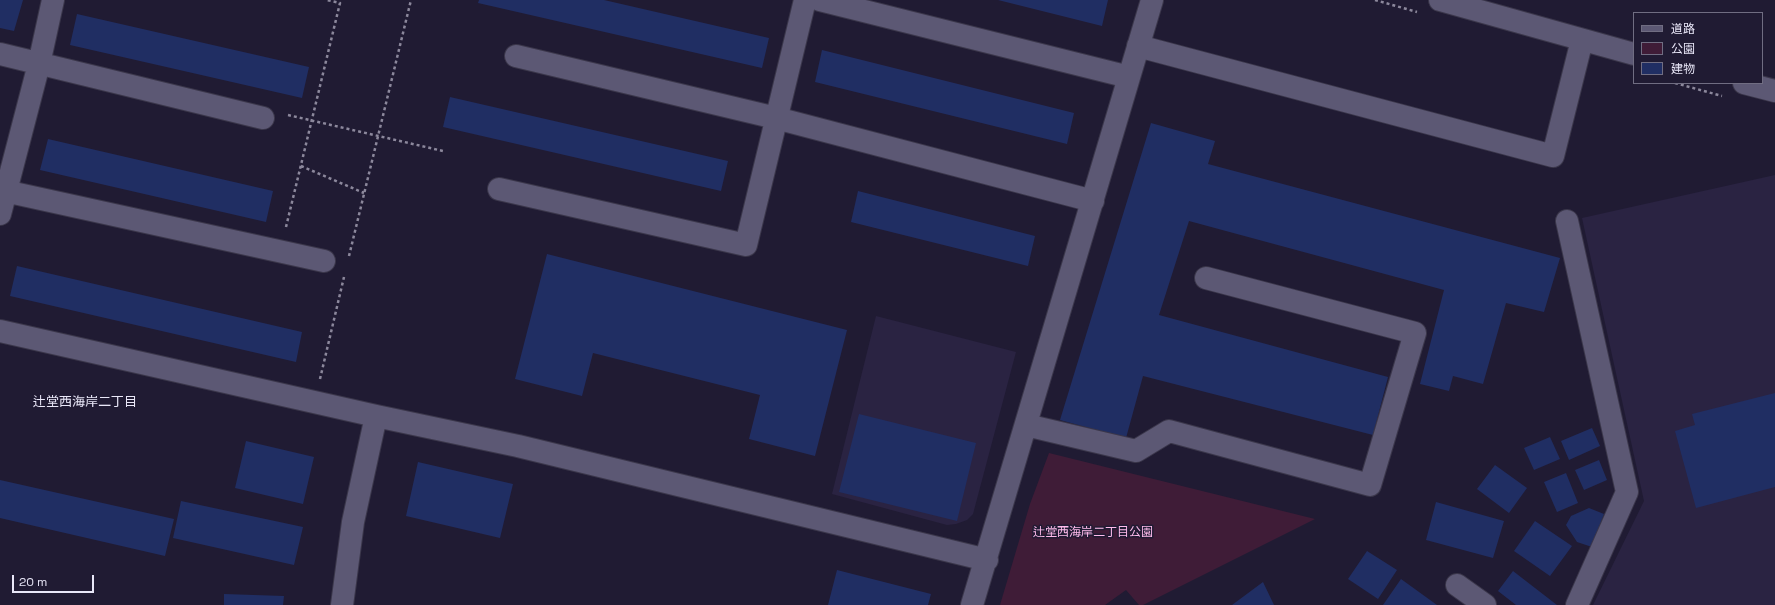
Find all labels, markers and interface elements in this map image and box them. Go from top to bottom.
legend [1633,12,1763,84]
text: 道路 [1671,21,1695,37]
text: 公園 [1671,41,1695,57]
text: 建物 [1671,61,1695,77]
district label: 辻堂西海岸二丁目 [33,394,137,410]
park label: 辻堂西海岸二丁目公園 [1033,526,1153,540]
scale bar [14,567,96,593]
text: 20 m [19,574,47,590]

